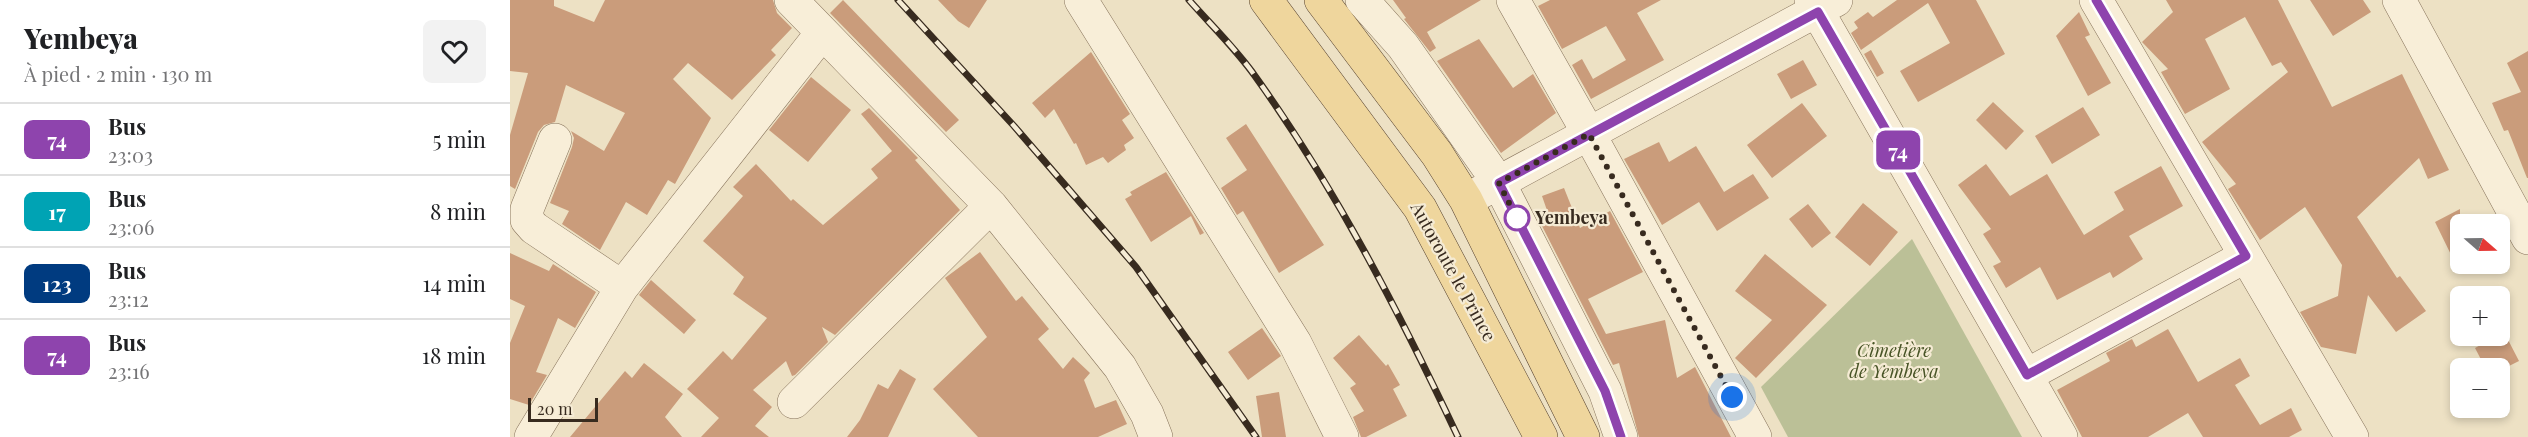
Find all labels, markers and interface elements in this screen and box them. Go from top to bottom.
text: Yembeya [24,19,138,56]
button: heart [423,20,486,83]
text: À pied · 2 min · 130 m [24,60,212,87]
text: Bus [108,111,146,141]
text: 5 min [433,124,486,154]
text: 74 [47,125,67,153]
line badge: 74 [1871,130,1925,170]
text: 74 [1888,136,1908,164]
text: 23:03 [108,141,153,168]
text: Bus [108,183,146,213]
text: 8 min [430,196,486,226]
text: 17 [48,197,66,225]
street label: Autoroute le Prince [1405,197,1502,345]
marker: Yembeya [1504,205,1530,231]
place label: Yembeya [1534,205,1609,229]
text: 23:06 [108,213,154,240]
north arrow [2450,214,2510,274]
map controls [2450,214,2510,418]
text: Bus [108,255,146,285]
text: 14 min [422,268,486,298]
text: 123 [42,269,72,297]
text: 23:12 [108,285,149,312]
button: + [2450,286,2510,346]
text: Bus [108,327,146,357]
park label: Cimetière de Yembeya [1849,338,1939,383]
text: 18 min [422,340,486,370]
text: 74 [47,341,67,369]
text: 23:16 [108,357,150,384]
button: − [2450,358,2510,418]
your location [1717,382,1747,412]
scale bar [528,395,598,422]
text: 20 m [537,398,572,419]

